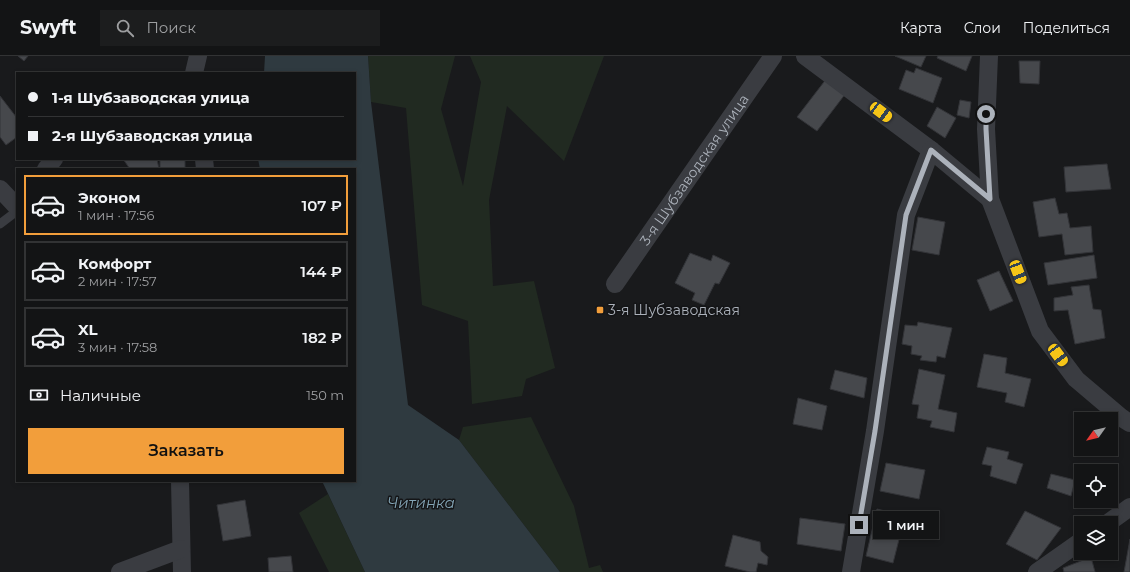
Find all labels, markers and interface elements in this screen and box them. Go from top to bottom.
search box [100,10,380,46]
text: Swyft [20,16,76,39]
icon: search [114,17,136,39]
text: Поиск [146,18,196,37]
text: Карта [900,19,942,37]
text: Слои [964,19,1001,37]
text: Поделиться [1023,19,1110,37]
text: 1-я Шубзаводская улица [52,88,250,107]
street label: 3-я Шубзаводская улица [636,91,753,249]
car [868,100,894,124]
route start [977,105,995,123]
text: 2-я Шубзаводская улица [52,126,253,145]
icon: car [30,187,66,223]
text: Эконом [78,188,140,207]
text: 107 ₽ [302,196,342,215]
text: 1 мин · 17:56 [78,207,154,223]
icon: car [30,253,66,289]
text: Комфорт [78,254,151,273]
car [1008,259,1028,285]
text: 144 ₽ [300,262,342,281]
text: 2 мин · 17:57 [78,273,157,289]
place label: 3-я Шубзаводская [608,301,740,319]
marker: 3-я Шубзаводская [595,305,605,315]
icon: car [30,319,66,355]
text: XL [78,320,97,339]
text: 182 ₽ [302,328,342,347]
text: 3 мин · 17:58 [78,339,157,355]
car [1046,342,1070,368]
icon: cash [28,384,50,406]
text: Наличные [60,386,141,405]
text: 150 m [306,387,344,403]
north arrow [1074,412,1118,456]
map controls [1074,412,1118,560]
button: Заказать [28,428,344,474]
button: locate [1074,464,1118,508]
water label: Читинка [387,493,455,512]
callout: 1 мин [873,511,939,539]
route end [850,516,868,534]
button: layers [1074,516,1118,560]
text: 1 мин [887,517,925,533]

